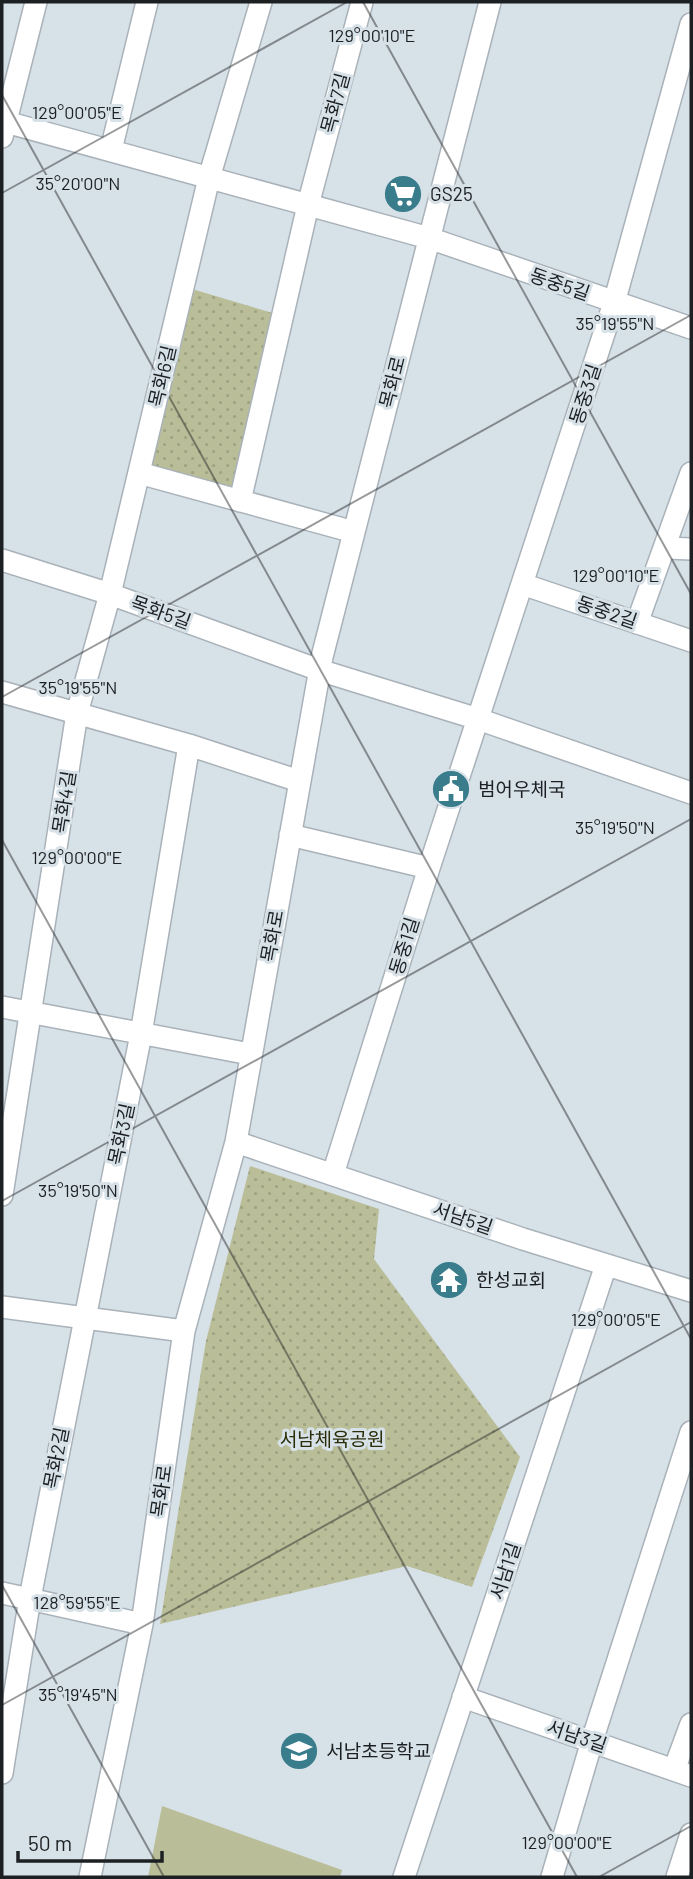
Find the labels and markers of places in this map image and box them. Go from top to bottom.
supermarket icon: GS25 [382,173,424,215]
place label: GS25 [430,182,473,205]
public building icon: 범어우체국 [430,768,472,810]
place label: 범어우체국 [478,777,565,800]
temple icon: 한성교회 [428,1259,470,1301]
place label: 한성교회 [476,1268,546,1291]
school or university icon: 서남초등학교 [278,1730,320,1772]
place label: 서남초등학교 [326,1739,431,1762]

